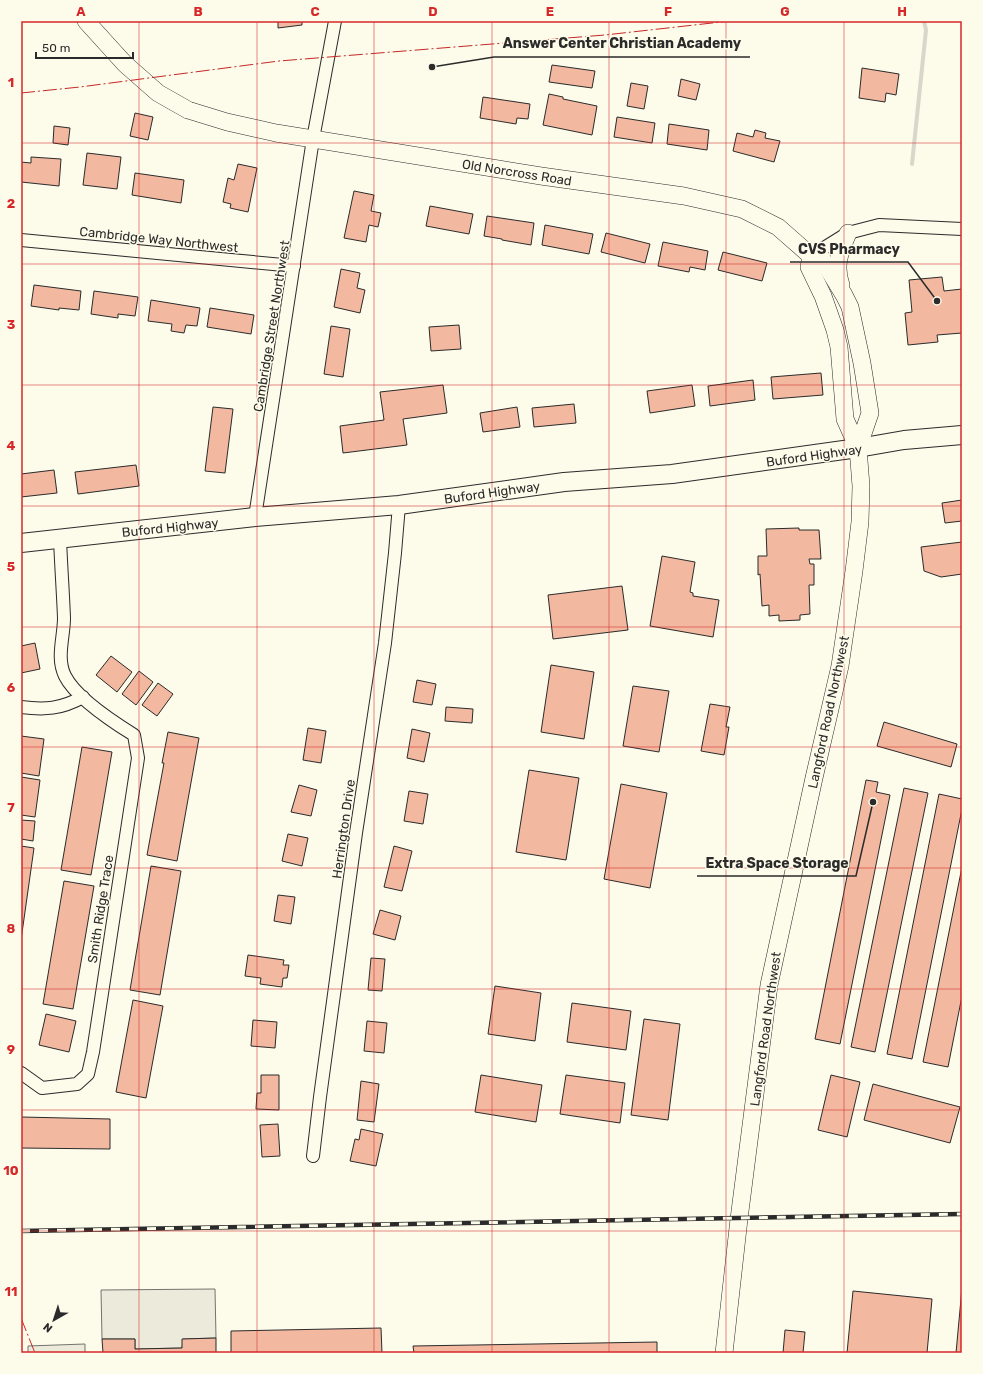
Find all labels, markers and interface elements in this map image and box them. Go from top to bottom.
text: A [76,4,86,19]
text: B [193,4,203,19]
text: C [310,4,320,19]
text: D [428,4,438,19]
text: E [546,4,554,19]
text: F [664,4,672,19]
text: G [780,4,790,19]
text: H [897,4,907,19]
callout: Answer Center Christian Academy [494,31,750,57]
scale bar [36,34,133,60]
text: Answer Center Christian Academy [503,35,742,52]
text: 50 m [42,41,70,55]
text: 1 [8,75,14,90]
street label: Old Norcross Road [461,156,573,189]
text: 2 [7,196,15,211]
street label: Cambridge Way Northwest [79,224,239,256]
callout: CVS Pharmacy [790,236,908,262]
street label: Cambridge Street Northwest [251,239,293,413]
text: CVS Pharmacy [798,241,901,258]
text: 3 [7,317,16,332]
text: 4 [7,438,16,453]
street label: Buford Highway [765,441,863,471]
street label: Buford Highway [443,478,541,508]
street label: Buford Highway [121,515,219,541]
text: 5 [7,559,15,574]
street label: Langford Road Northwest [805,634,853,790]
text: 6 [7,680,16,695]
street label: Herrington Drive [329,778,359,880]
text: 7 [7,800,15,815]
callout: Extra Space Storage [697,850,856,876]
street label: Smith Ridge Trace [85,854,117,964]
text: Extra Space Storage [705,855,849,872]
text: 8 [7,921,16,936]
street label: Langford Road Northwest [747,951,785,1107]
text: 9 [7,1042,15,1057]
text: 10 [3,1163,19,1178]
text: 11 [5,1284,17,1299]
north arrow [34,1300,74,1340]
text: N [41,1320,55,1335]

